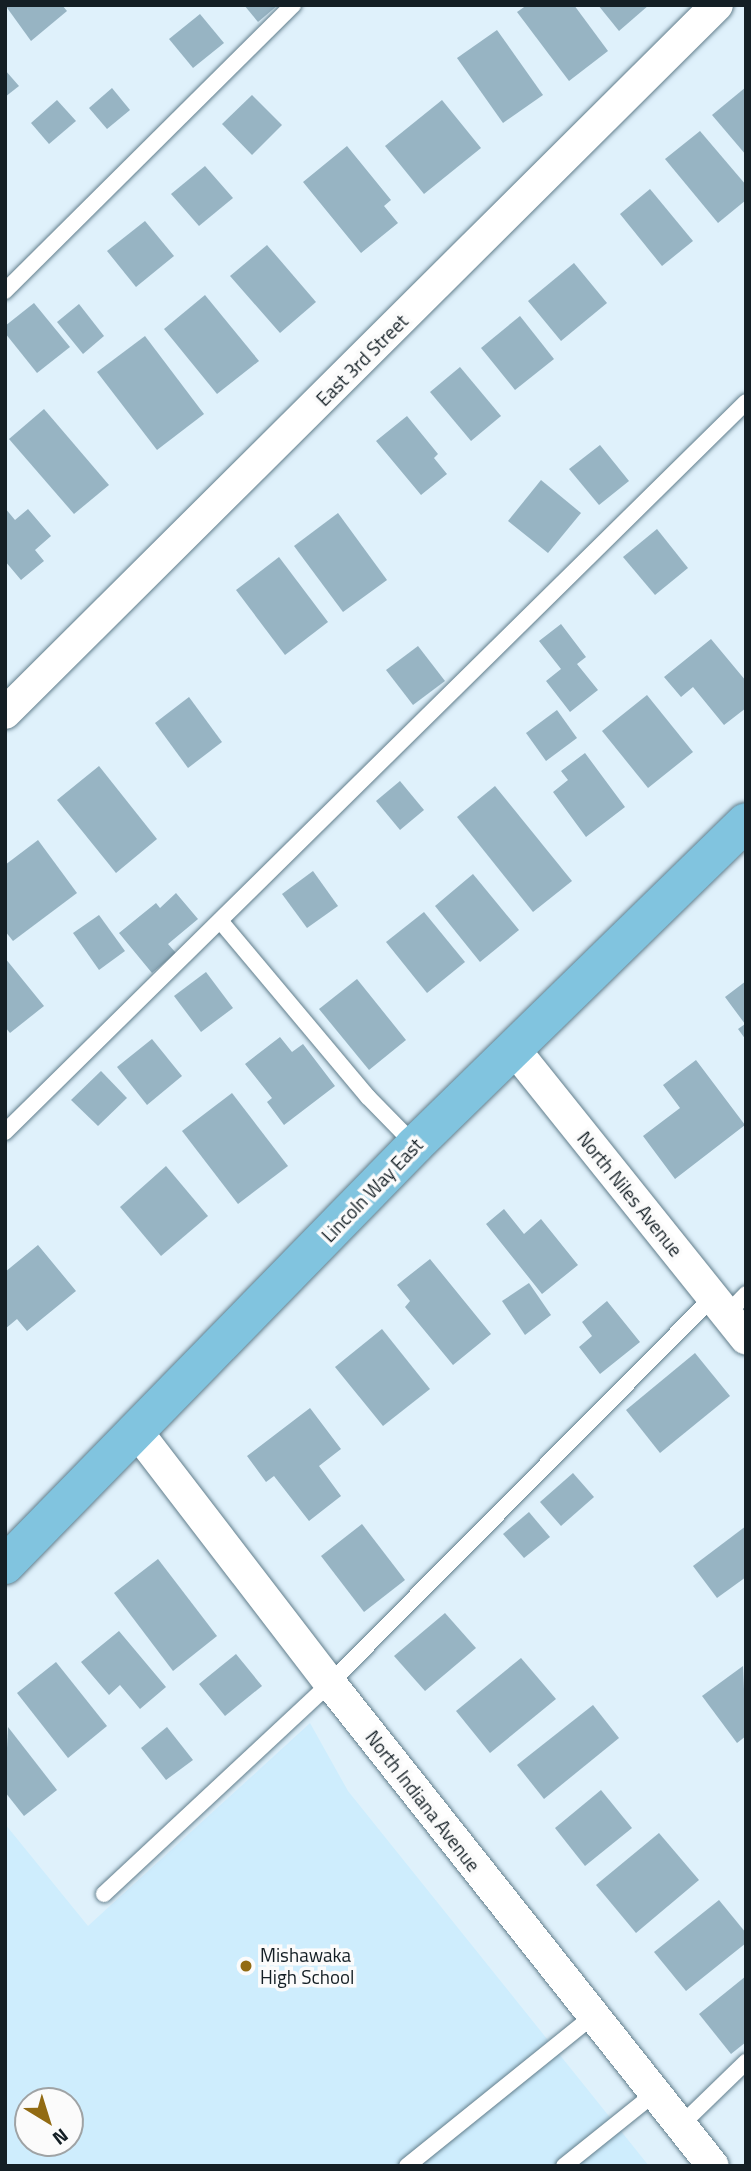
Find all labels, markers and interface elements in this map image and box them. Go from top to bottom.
street label: East 3rd Street [312,310,412,410]
street label: North Niles Avenue [573,1127,687,1261]
street label: Lincoln Way East [317,1133,427,1247]
street label: North Indiana Avenue [361,1726,485,1876]
place label: Mishawaka High School [260,1944,354,1988]
marker: Mishawaka High School [238,1958,254,1974]
north arrow [14,2087,84,2157]
text: N [47,2122,75,2153]

